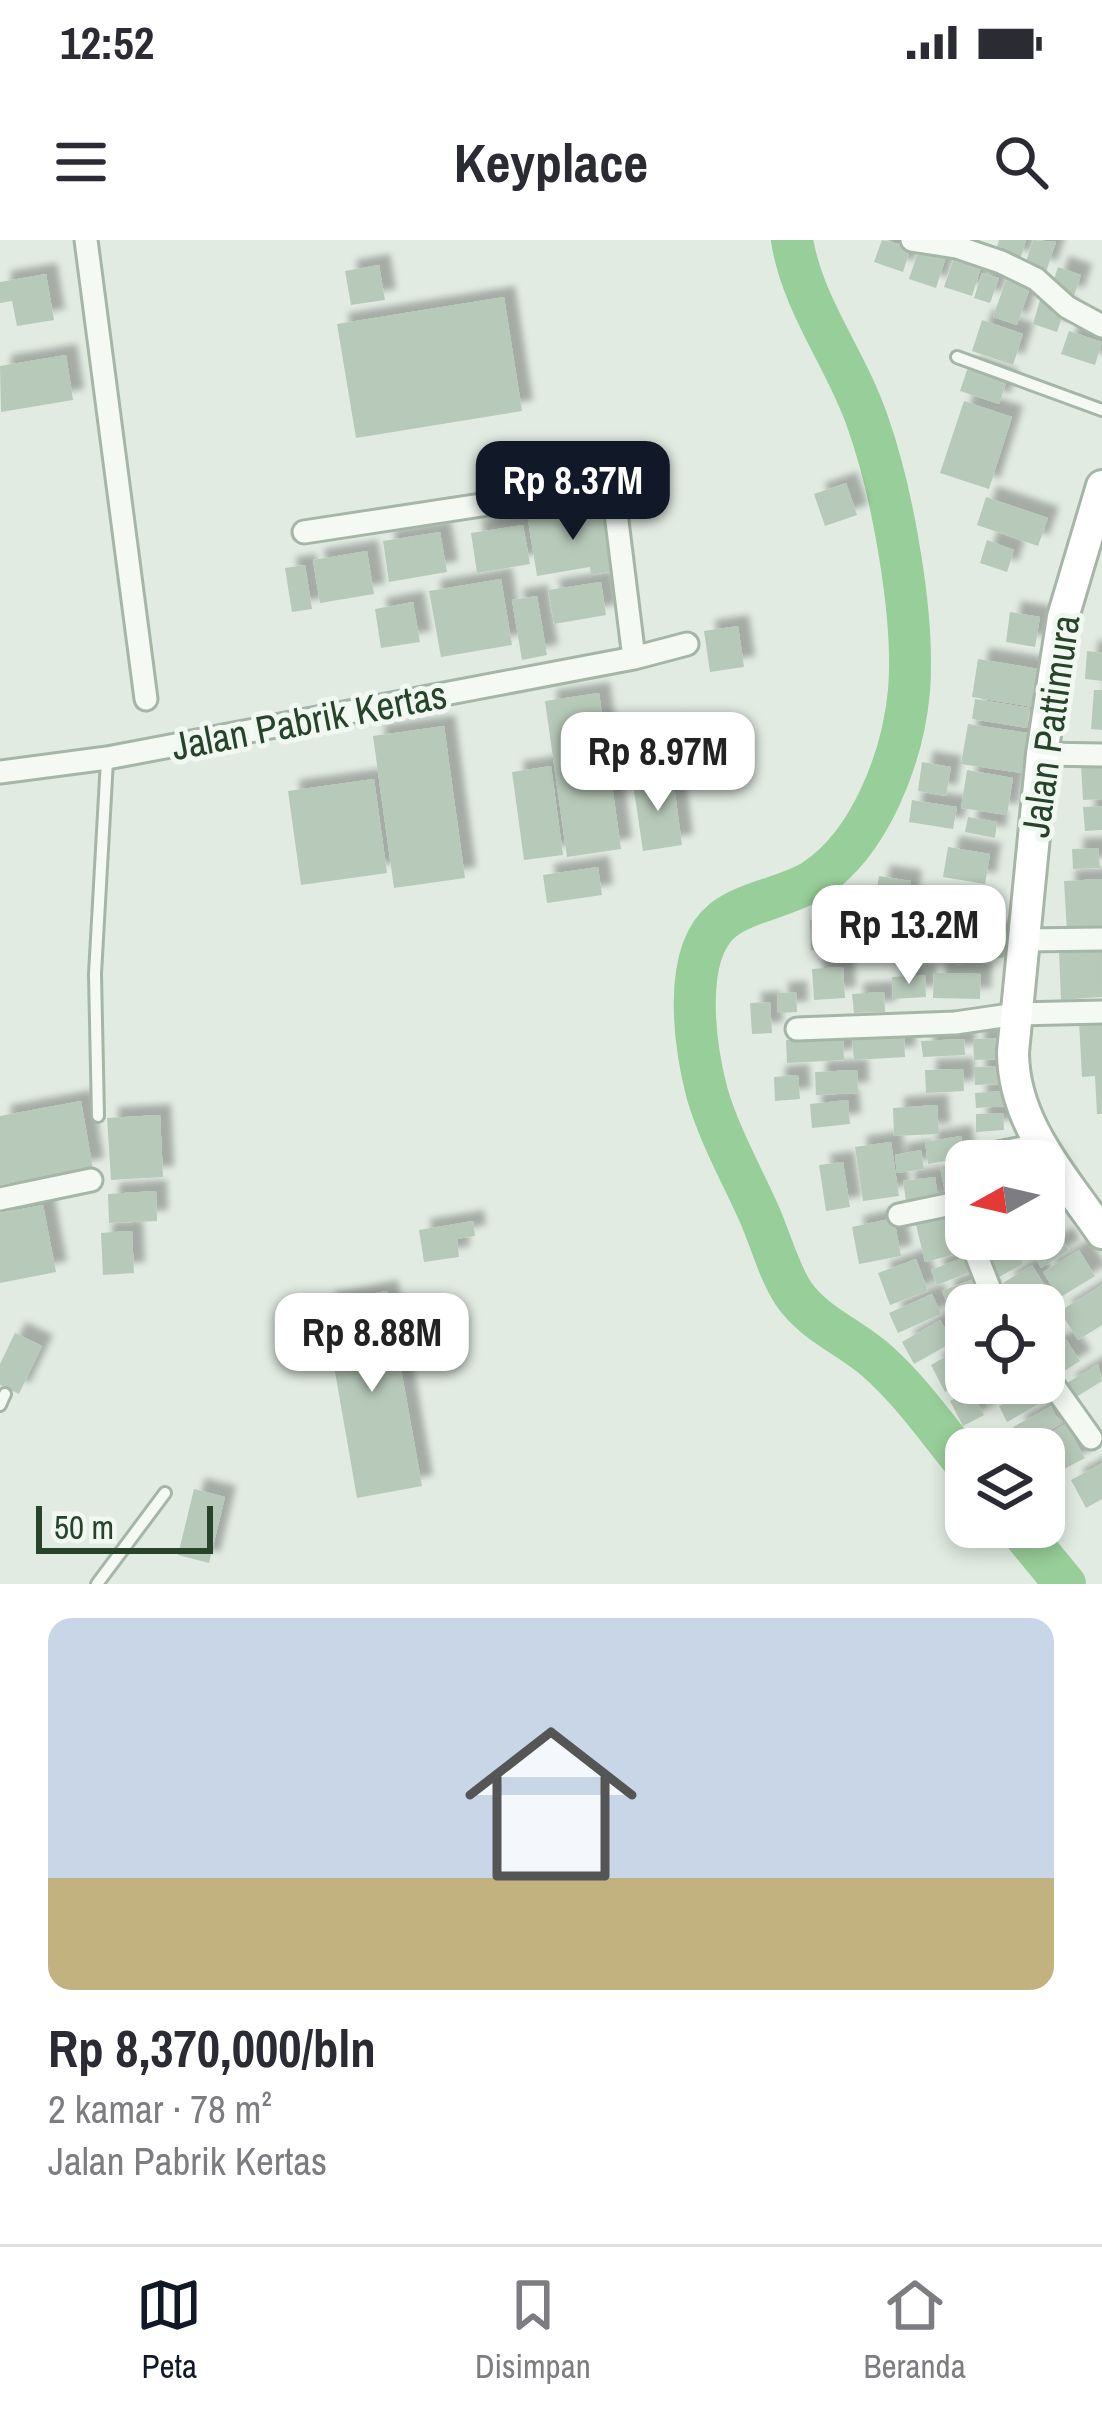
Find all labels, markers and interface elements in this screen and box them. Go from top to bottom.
text: 12:52 [60,12,154,73]
text: Keyplace [454,126,648,199]
icon: menu [48,129,114,195]
icon: search [988,129,1054,195]
pin: Rp 8.37M [449,441,697,543]
text: Rp 8.37M [503,454,643,506]
street label: Jalan Pattimura [1009,611,1091,841]
street label: Jalan Pabrik Kertas [167,668,451,772]
pin: Rp 8.97M [534,712,782,814]
text: Rp 8.97M [588,725,728,777]
pin: Rp 13.2M [785,885,1033,987]
text: Rp 13.2M [839,898,979,950]
north arrow [945,1140,1065,1260]
map controls [945,1140,1065,1548]
button: locate [945,1284,1065,1404]
pin: Rp 8.88M [248,1293,496,1395]
text: Rp 8.88M [302,1306,442,1358]
button: layers [945,1428,1065,1548]
scale bar [36,1500,213,1553]
text: 50 m [54,1505,114,1549]
icon: home [443,1696,659,1912]
text: Rp 8,370,000/bln [48,2014,376,2083]
text: 2 kamar · 78 m² [48,2083,272,2135]
text: Jalan Pabrik Kertas [48,2135,327,2187]
tab: Peta [136,2272,202,2388]
tab: Disimpan [475,2272,591,2388]
tab: Beranda [863,2272,966,2388]

